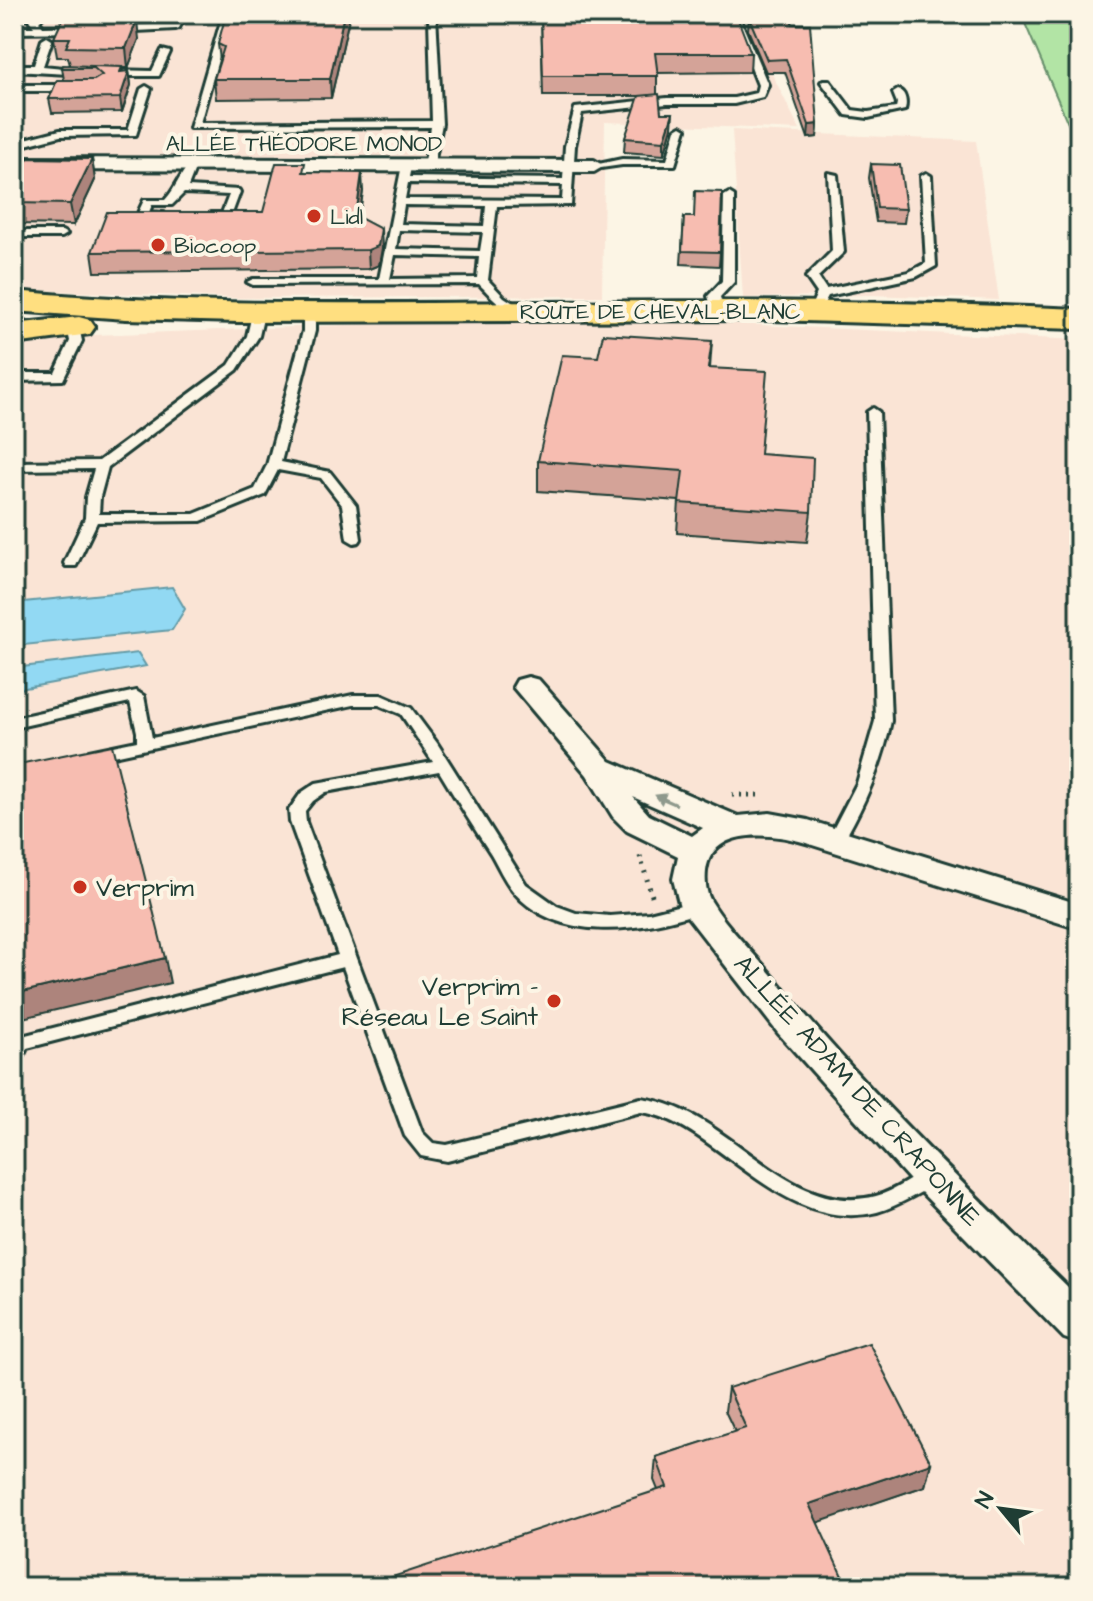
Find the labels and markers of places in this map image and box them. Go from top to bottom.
place label: Lidl [330,202,363,233]
marker: Lidl [305,207,323,225]
place label: Biocoop [174,231,256,262]
marker: Biocoop [149,236,167,254]
place label: Verprim [96,870,194,906]
marker: Verprim [71,878,89,896]
place label: Verprim - Réseau Le Saint [342,969,538,1035]
marker: Verprim - Réseau Le Saint [545,992,563,1010]

